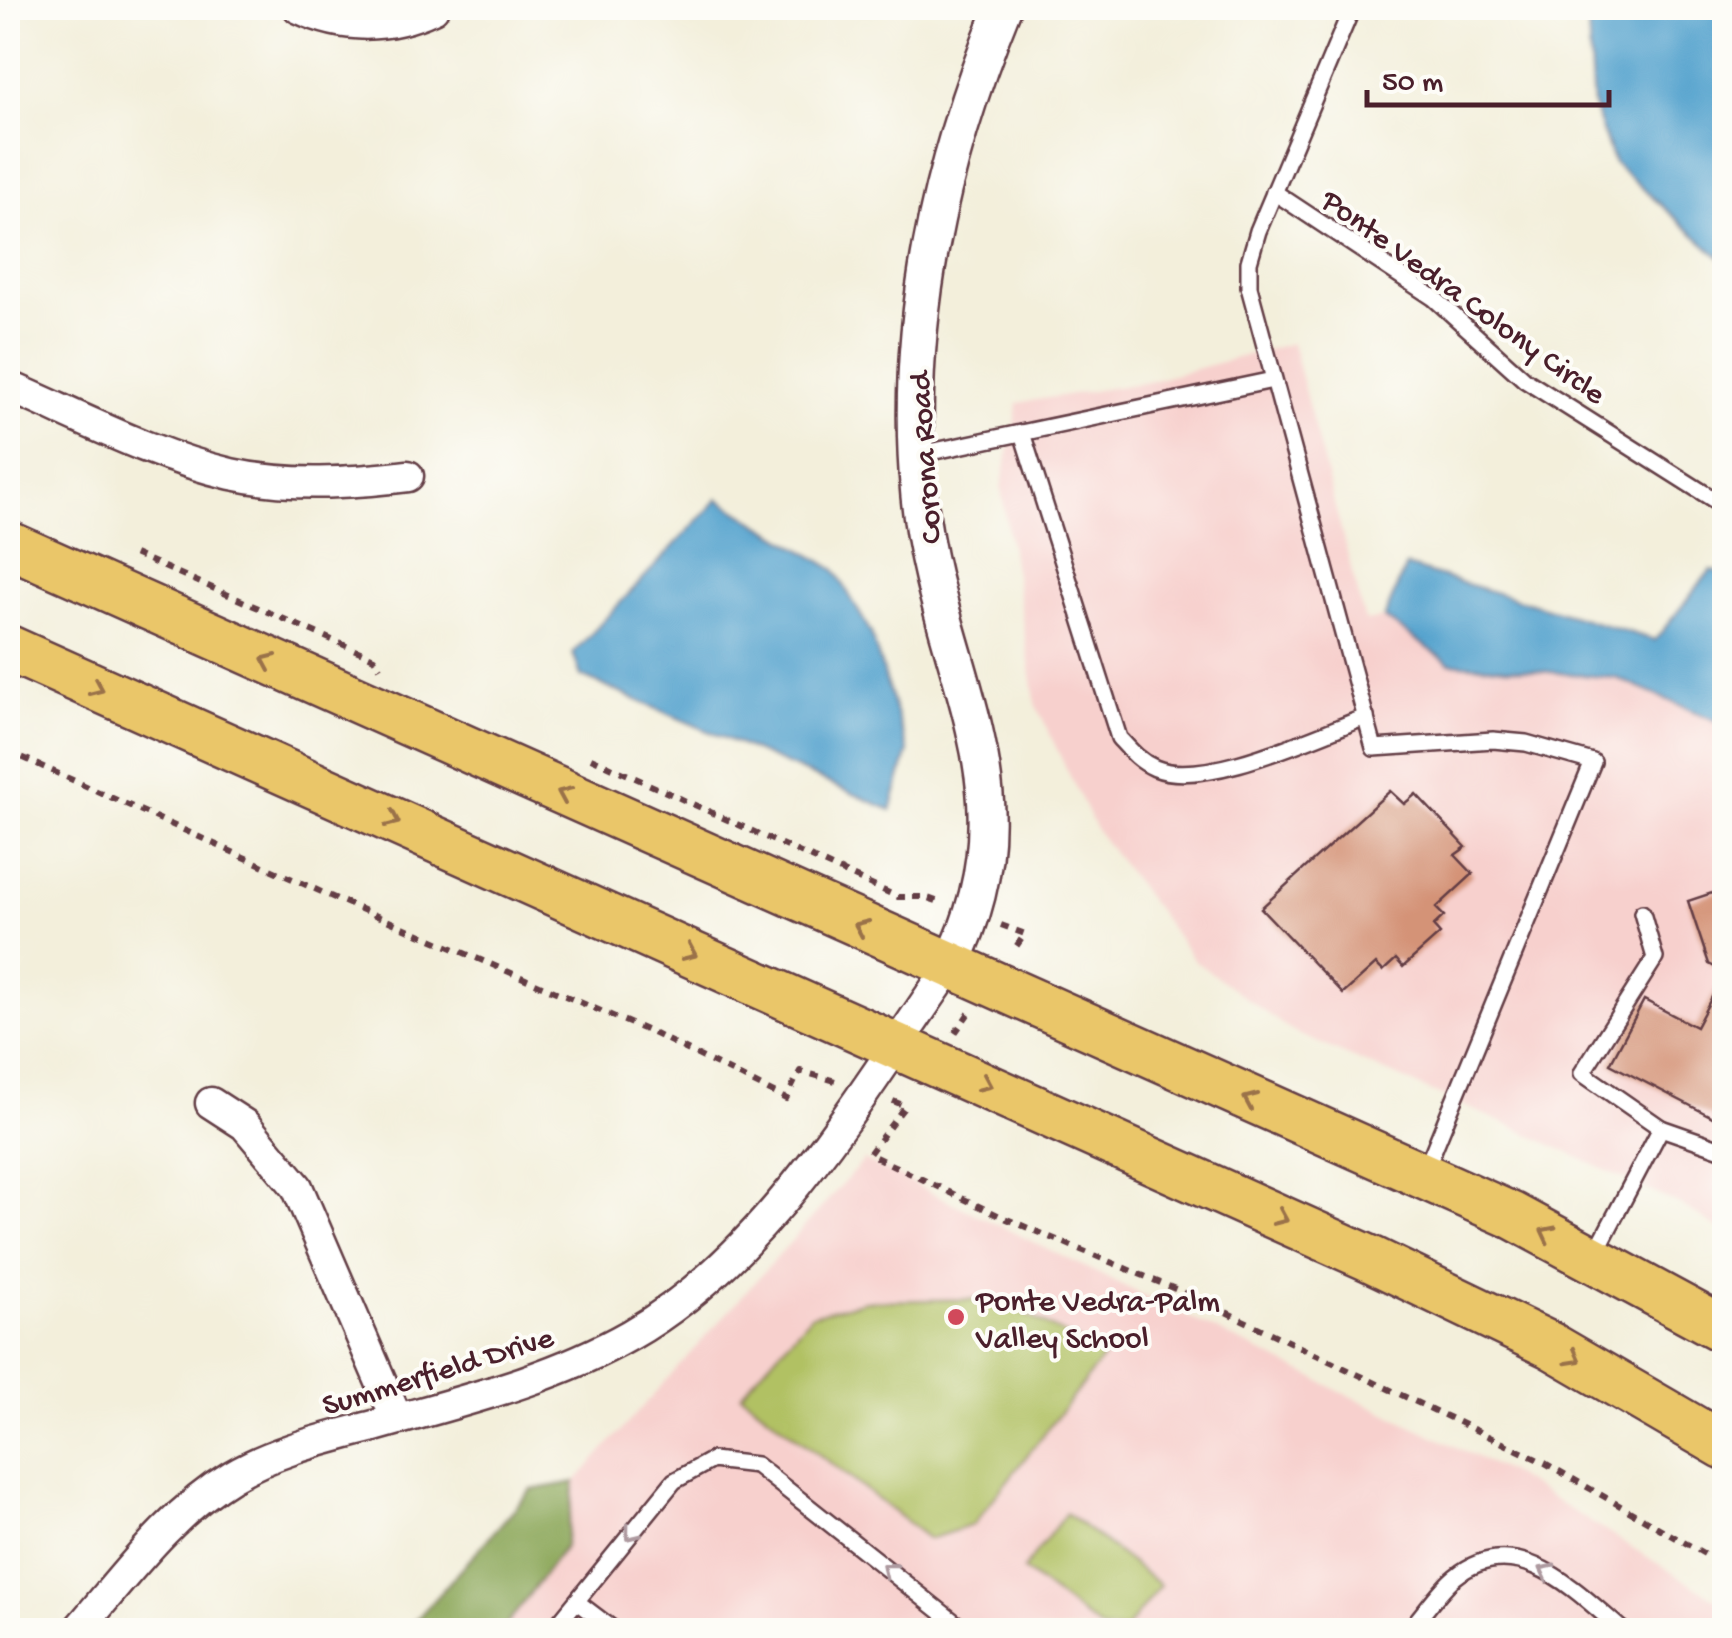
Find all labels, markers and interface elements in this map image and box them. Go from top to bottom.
scale bar [1367,45,1610,107]
text: 50 m [1382,67,1443,102]
street label: Ponte Vedra Colony Circle [1312,182,1612,415]
street label: Corona Road [903,368,953,545]
one-way arrow [260,653,278,673]
one-way arrow [87,676,105,696]
one-way arrow [556,786,574,806]
one-way arrow [383,808,401,828]
one-way arrow [853,919,871,939]
one-way arrow [680,940,698,960]
one-way arrow [974,1072,992,1092]
one-way arrow [1242,1092,1260,1112]
one-way arrow [1271,1206,1289,1226]
one-way arrow [1539,1226,1557,1246]
place label: Ponte Vedra-Palm Valley School [975,1285,1220,1360]
marker: Ponte Vedra-Palm Valley School [945,1306,967,1328]
street label: Summerfield Drive [318,1320,559,1427]
one-way arrow [1563,1345,1581,1365]
one-way arrow [625,1523,643,1541]
one-way arrow [881,1563,899,1581]
one-way arrow [1539,1564,1557,1583]

